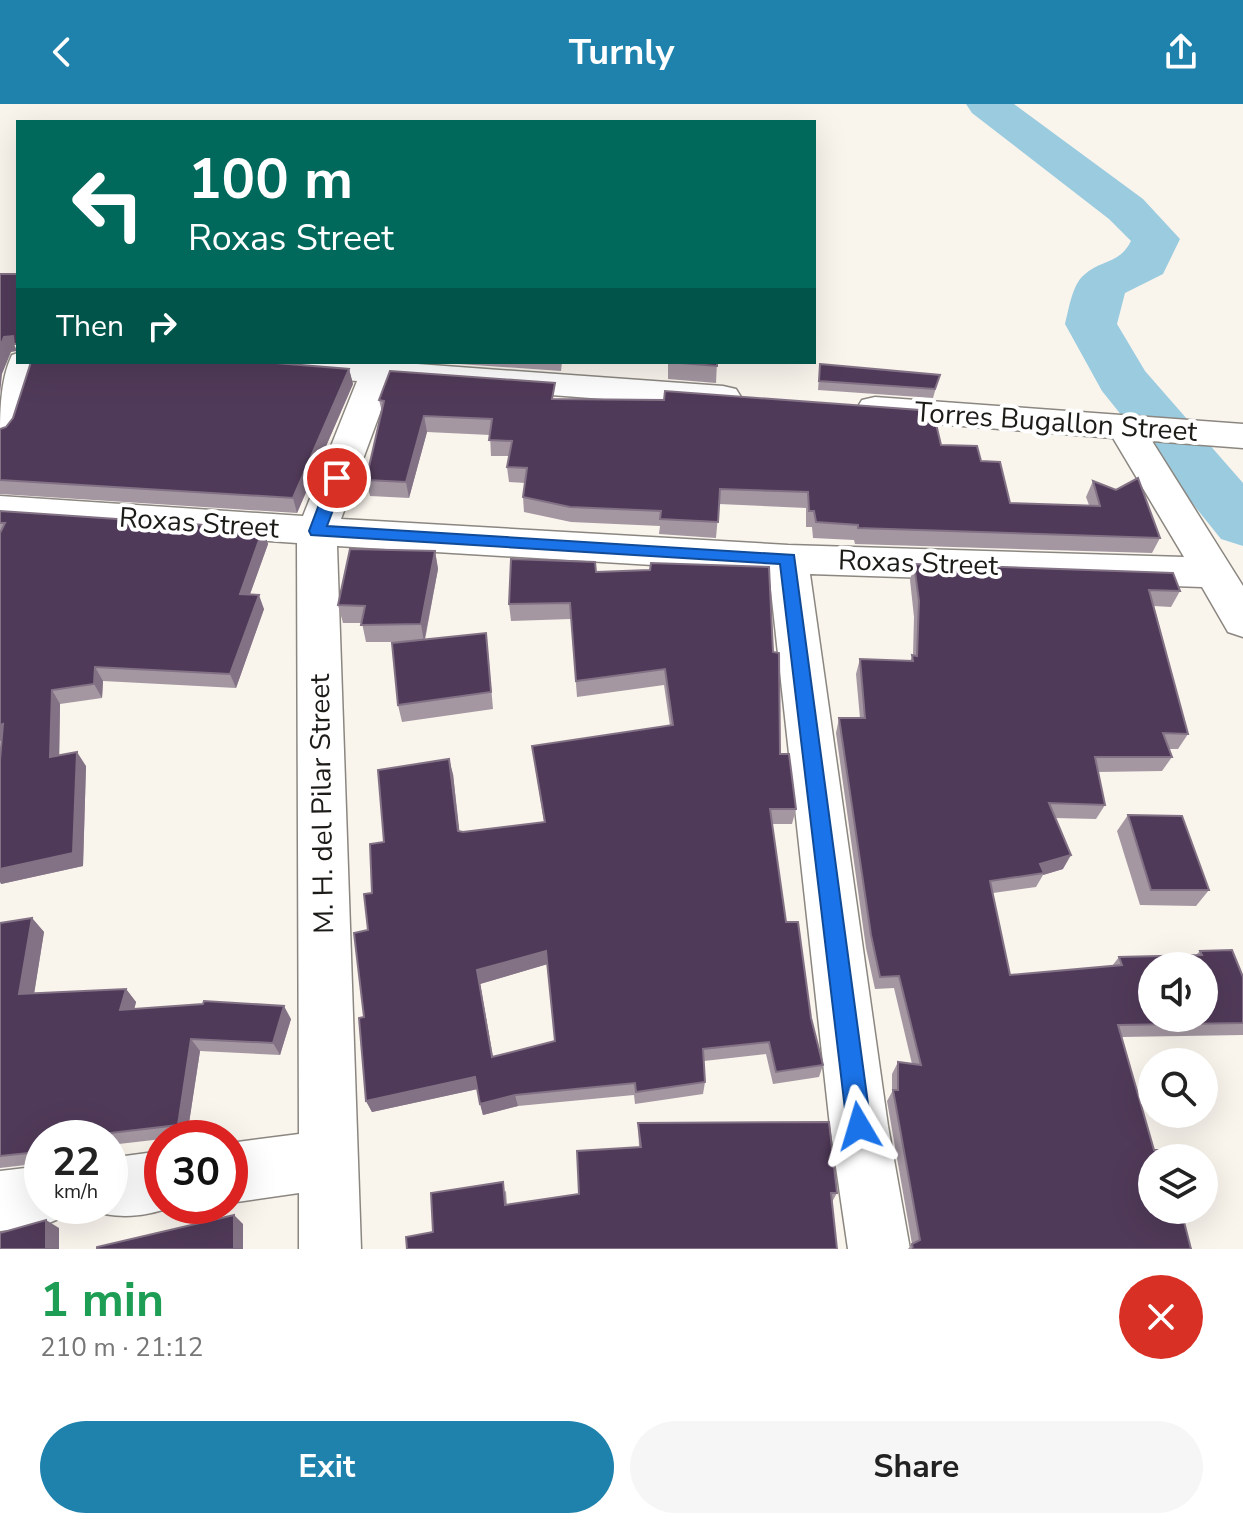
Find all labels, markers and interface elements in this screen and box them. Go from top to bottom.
text: Turnly [569,28,674,77]
icon: back [40,30,84,74]
icon: share [1159,30,1203,74]
text: 100 m [188,141,353,218]
icon: left [56,152,160,256]
text: Roxas Street [188,214,394,263]
icon: right [140,304,184,348]
text: Then [56,306,124,347]
street label: Torres Bugallon Street [913,393,1199,451]
pin [303,444,371,512]
icon: arrive [315,456,359,500]
street label: Roxas Street [118,498,280,548]
street label: Roxas Street [837,541,999,585]
street label: M. H. del Pilar Street [301,673,343,934]
map controls [1138,952,1218,1224]
button: sound [1138,952,1218,1032]
button: search [1138,1048,1218,1128]
position arrow [817,1084,901,1168]
speed limit sign: 30 [144,1120,248,1224]
text: 22 [52,1135,100,1189]
button: layers [1138,1144,1218,1224]
text: km/h [54,1178,98,1205]
text: 1 min [40,1267,164,1333]
button: close [1119,1275,1203,1359]
text: 210 m · 21:12 [40,1330,203,1365]
button: Exit [40,1421,614,1513]
button: Share [630,1421,1203,1513]

